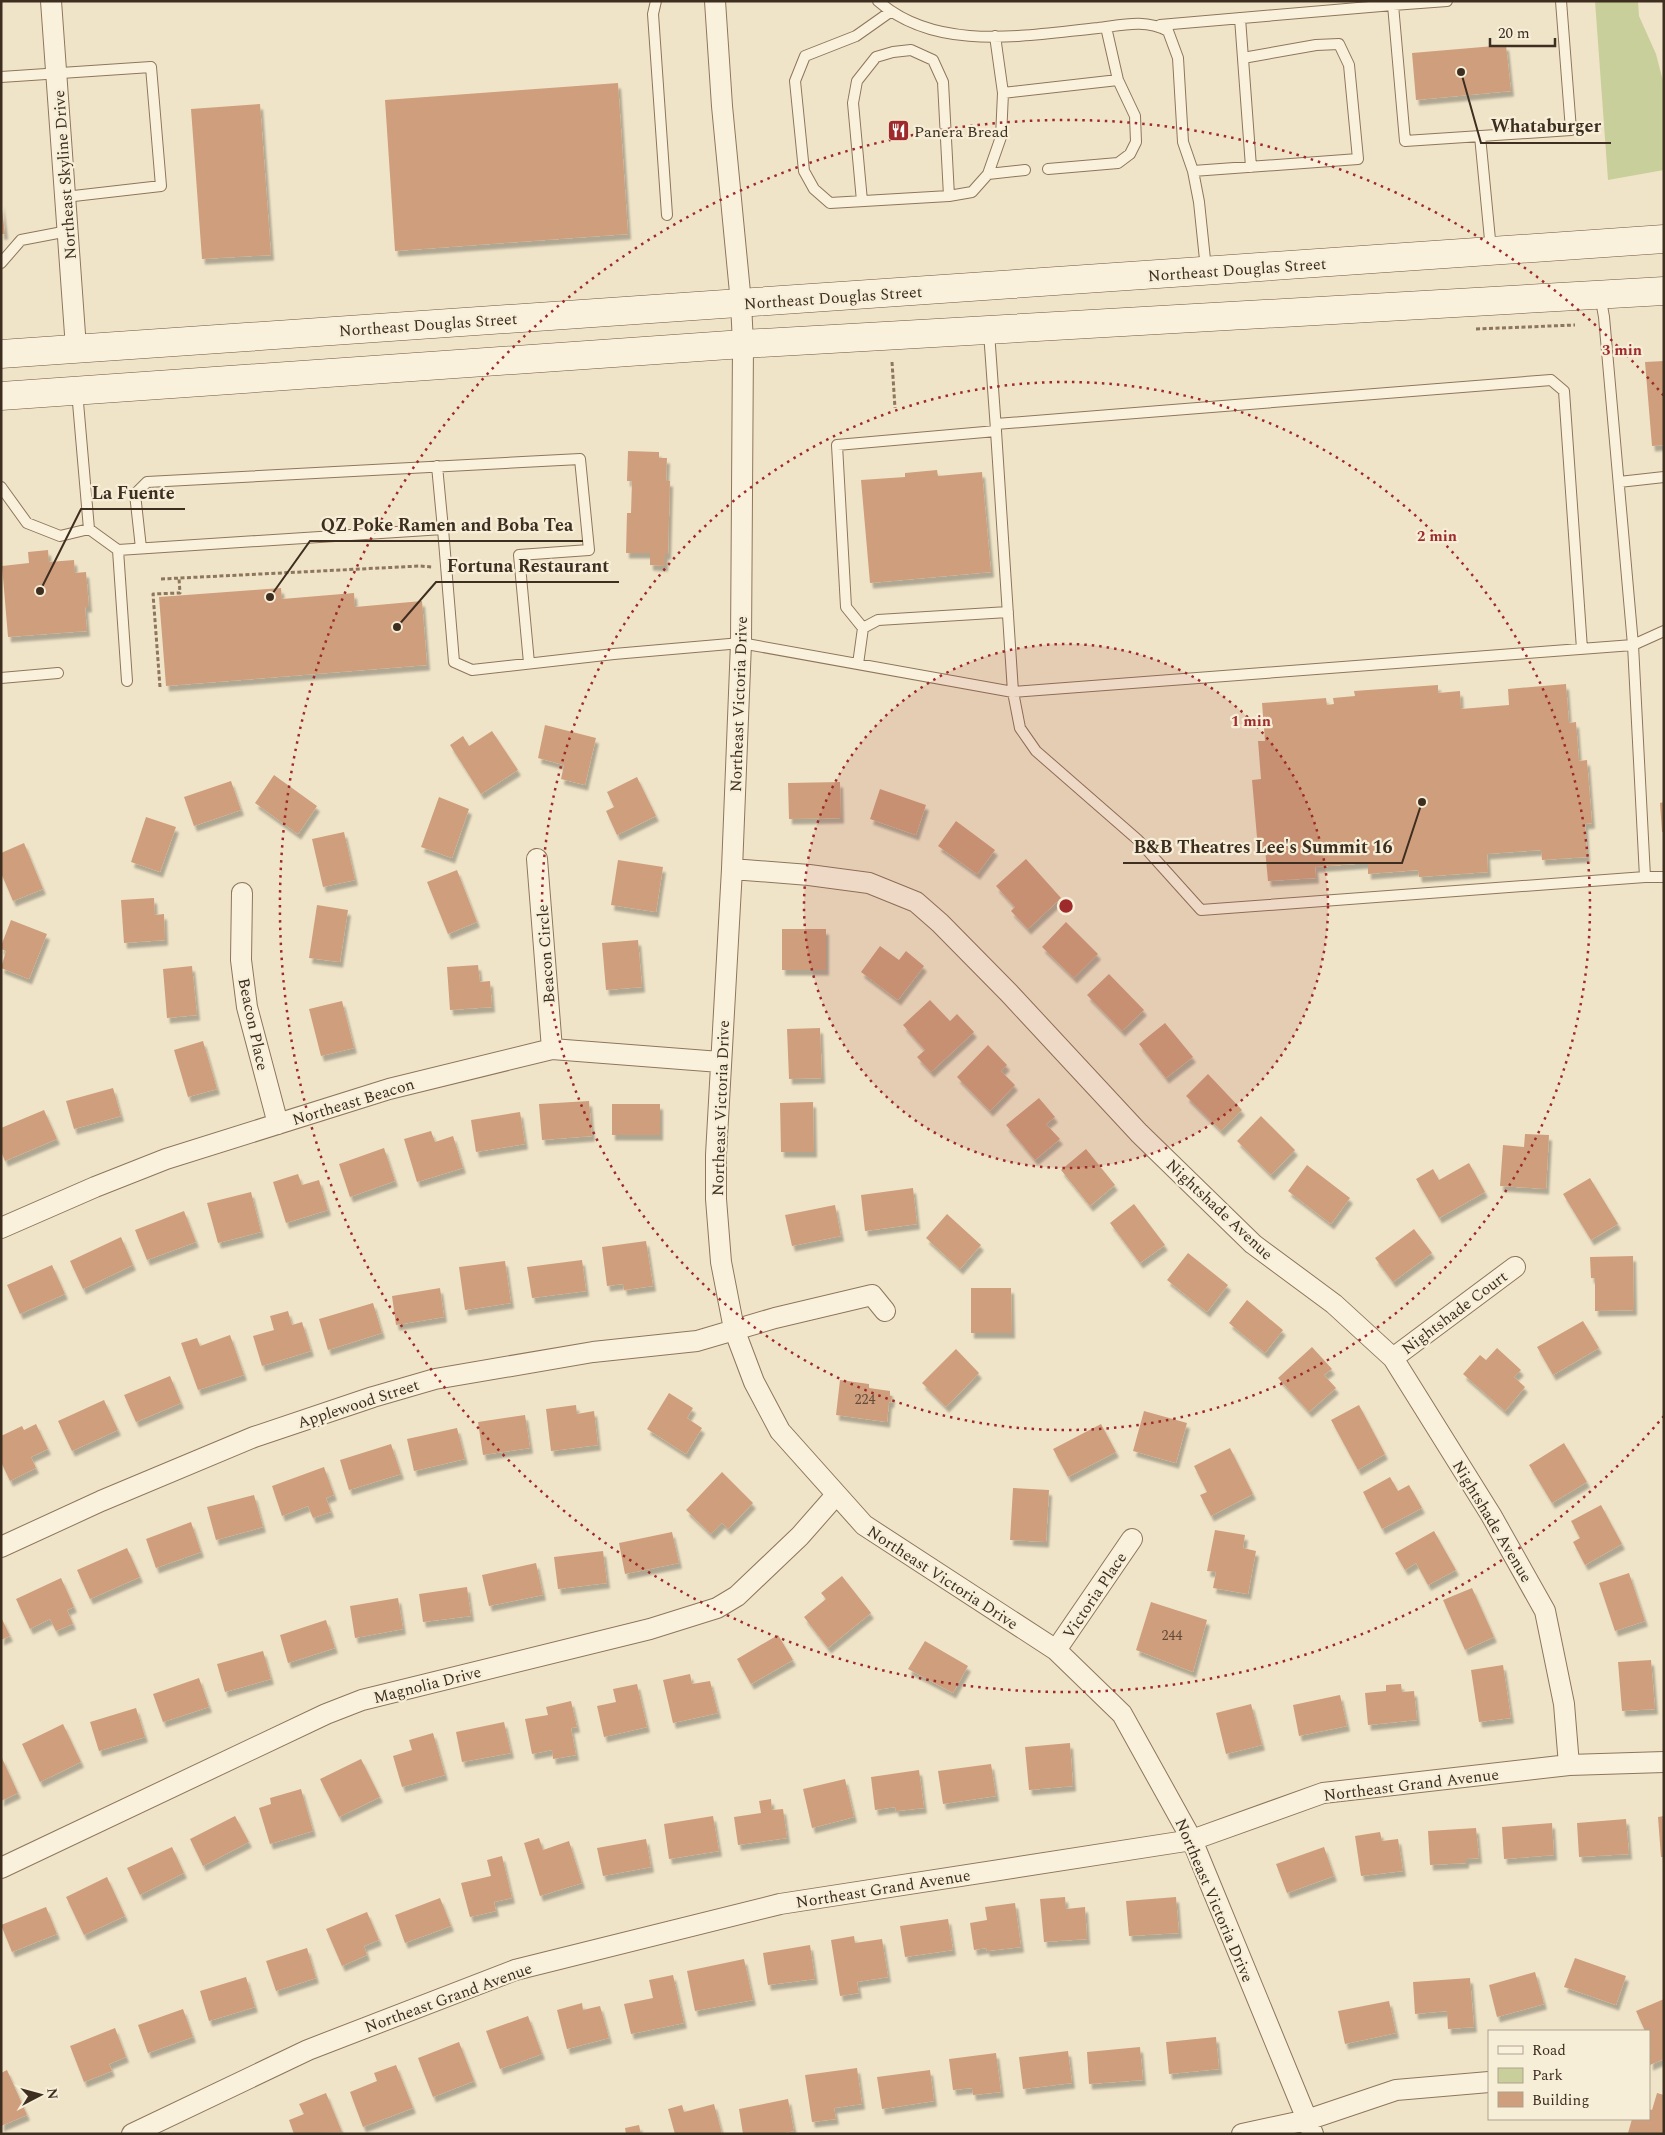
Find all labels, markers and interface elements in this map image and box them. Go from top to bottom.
scale bar [1490,15,1555,47]
text: 20 m [1498,22,1530,45]
street label: Northeast Skyline Drive [47,89,83,260]
callout: Whataburger [1481,110,1611,143]
text: Whataburger [1491,113,1601,140]
restaurant icon: Panera Bread [886,119,910,143]
place label: Panera Bread [914,120,1009,144]
street label: Northeast Douglas Street [1147,252,1327,288]
street label: Northeast Douglas Street [743,280,923,316]
street label: Northeast Douglas Street [338,307,518,343]
text: 3 min [1602,339,1642,362]
callout: La Fuente [81,476,185,509]
text: La Fuente [91,480,175,507]
callout: QZ Poke Ramen and Boba Tea [310,508,583,541]
text: QZ Poke Ramen and Boba Tea [321,512,574,539]
text: 2 min [1417,525,1457,548]
callout: Fortuna Restaurant [436,549,619,582]
text: Fortuna Restaurant [447,553,609,580]
street label: Northeast Victoria Drive [724,616,754,792]
text: 1 min [1231,710,1271,733]
callout: B&B Theatres Lee's Summit 16 [1123,830,1402,863]
text: B&B Theatres Lee's Summit 16 [1133,834,1393,861]
centre of rings [1057,897,1075,915]
street label: Beacon Circle [531,904,561,1004]
street label: Beacon Place [232,976,275,1073]
street label: Northeast Victoria Drive [706,1020,736,1196]
street label: Northeast Beacon [289,1072,417,1132]
street label: Nightshade Avenue [1160,1154,1278,1266]
street label: Nightshade Court [1397,1265,1513,1361]
street label: Applewood Street [294,1373,423,1435]
house number: 224 [855,1389,876,1410]
street label: Nightshade Avenue [1446,1456,1538,1587]
street label: Northeast Victoria Drive [862,1520,1023,1636]
street label: Victoria Place [1057,1547,1133,1644]
house number: 244 [1162,1625,1183,1646]
street label: Magnolia Drive [371,1660,484,1710]
street label: Northeast Grand Avenue [1322,1762,1500,1808]
street label: Northeast Victoria Drive [1169,1815,1260,1986]
street label: Northeast Grand Avenue [794,1863,972,1915]
street label: Northeast Grand Avenue [361,1956,535,2039]
legend [1488,2030,1650,2120]
text: Road [1532,2039,1566,2062]
text: Park [1532,2064,1563,2087]
north arrow [15,2070,65,2120]
text: N [41,2087,63,2100]
text: Building [1532,2089,1589,2112]

